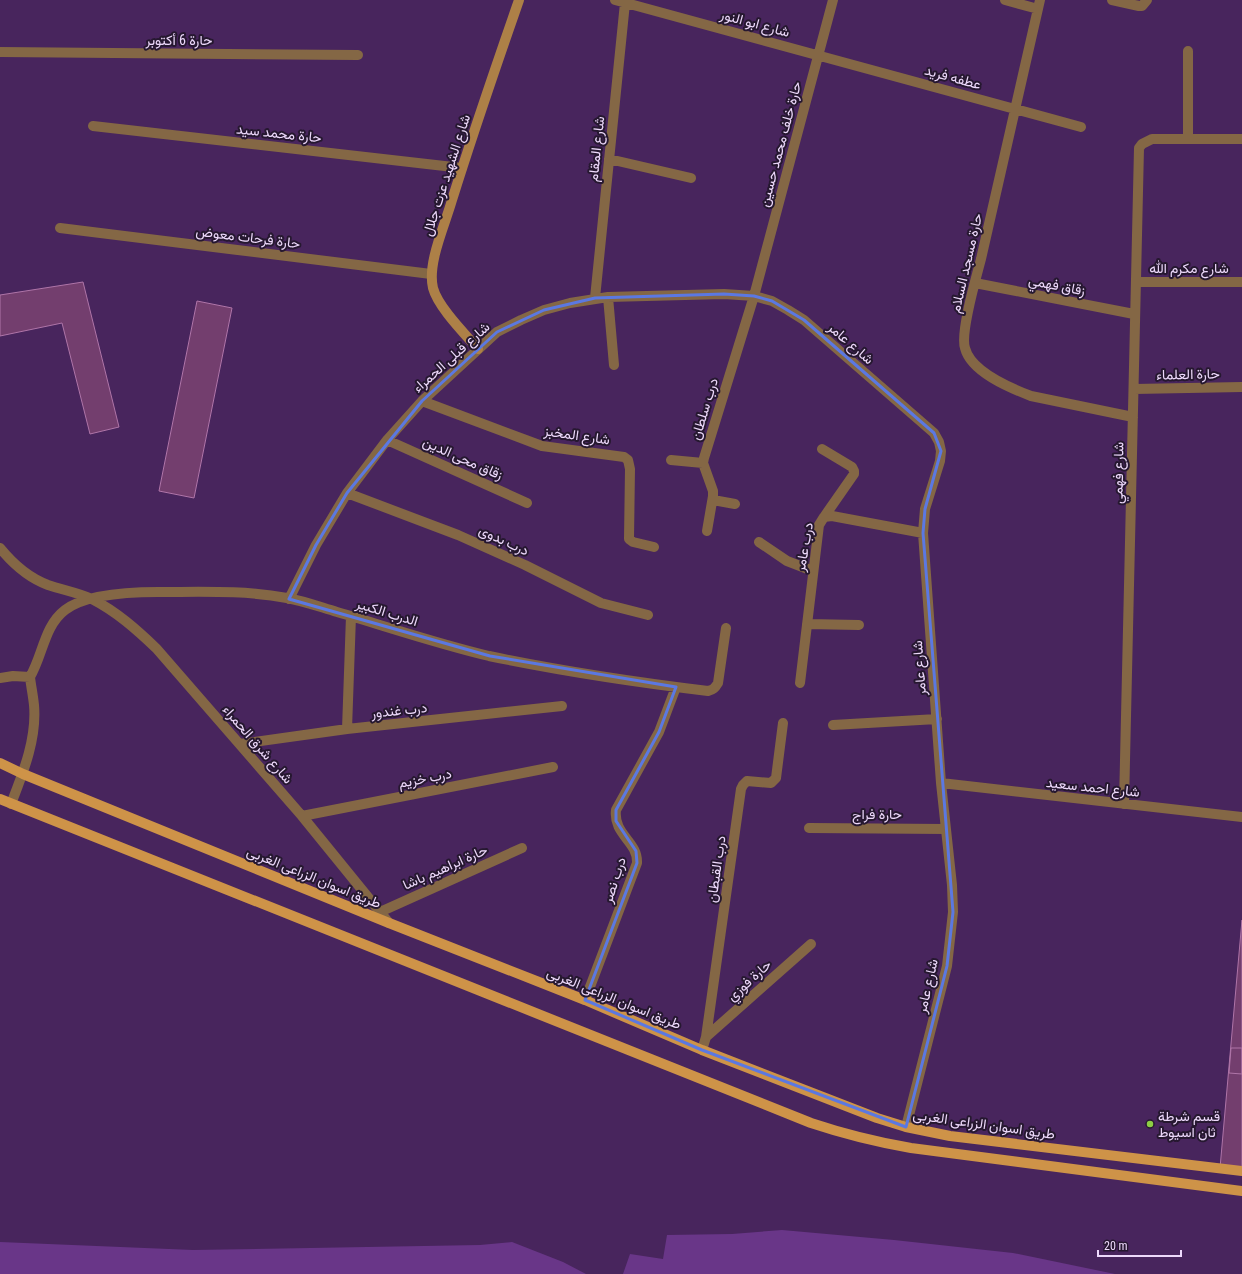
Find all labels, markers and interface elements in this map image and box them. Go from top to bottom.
street label: شارع ابو النور [717,6,791,43]
street label: حارة 6 أكتوبر [145,32,212,49]
street label: عطفه فريد [923,62,983,93]
street label: حارة خلف محمد حسين [756,80,805,209]
street label: شارع الشهيد عزت جلال [419,112,476,239]
street label: شارع المقام [585,116,610,183]
street label: حارة محمد سيد [235,121,322,146]
street label: حارة مسجد السلام [947,212,986,315]
street label: حارة فرحات معوض [195,223,301,252]
street label: شارع مكرم الله [1149,260,1229,279]
street label: زقاق فهمي [1026,272,1087,302]
street label: شارع قبلى الحمراء [409,318,495,398]
street label: شارع عامر [822,318,877,369]
street label: حارة العلماء [1156,365,1220,384]
street label: درب سلطان [687,376,722,442]
street label: شارع المخبز [542,422,611,451]
street label: زقاق محى الدين [420,433,506,484]
street label: شارع فهمي [1109,442,1131,504]
street label: درب بدوى [476,521,532,560]
street label: درب عامر [792,521,817,574]
street label: الدرب الكبير [353,595,420,630]
street label: شارع عامر [909,640,932,697]
street label: درب غندور [369,699,428,722]
street label: شارع شرق الحمراء [217,702,296,788]
street label: درب خزيم [397,765,453,792]
street label: شارع احمد سعيد [1045,774,1141,803]
street label: حارة فراج [852,806,902,825]
street label: درب القبطان [703,834,730,904]
street label: حارة ابراهيم باشا [400,841,490,894]
street label: طريق اسوان الزراعى الغربى [244,843,383,912]
street label: درب نصر [599,855,630,906]
street label: حارة فوزي [724,956,777,1007]
street label: شارع عامر [913,957,944,1016]
street label: طريق اسوان الزراعى الغربى [544,964,683,1033]
street label: طريق اسوان الزراعى الغربى [912,1106,1056,1143]
place label: قسم شرطة ثان اسيوط [1158,1108,1220,1141]
marker: قسم شرطة ثان اسيوط [1145,1119,1155,1129]
scale bar [1098,1232,1181,1258]
text: 20 m [1104,1239,1128,1253]

